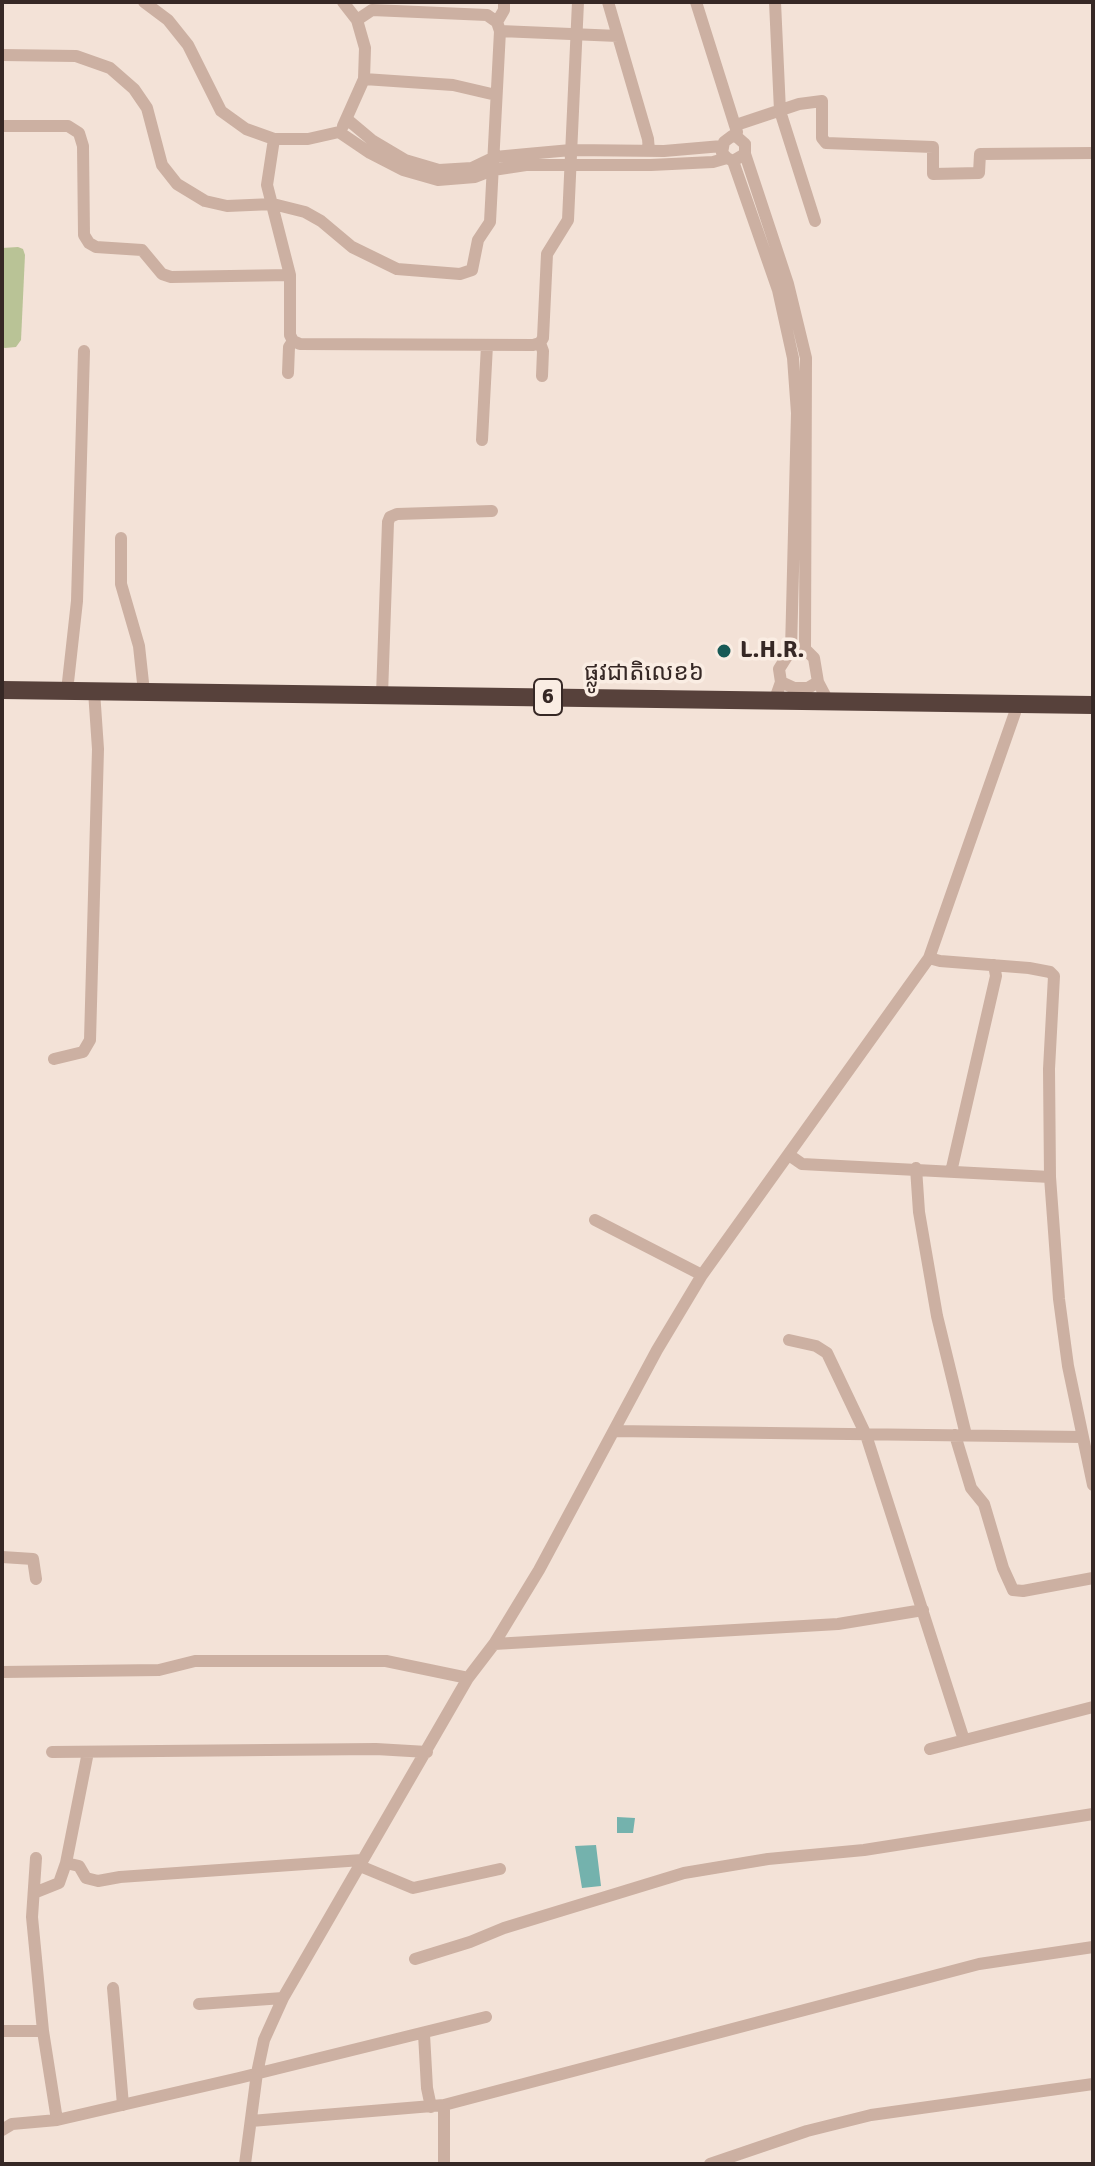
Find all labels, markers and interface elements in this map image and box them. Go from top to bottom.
place label: L.H.R. [740,637,804,665]
marker: L.H.R. [715,642,733,660]
street label: ផ្លូវជាតិលេខ៦ [584,660,704,688]
road number: 6 [534,679,562,715]

